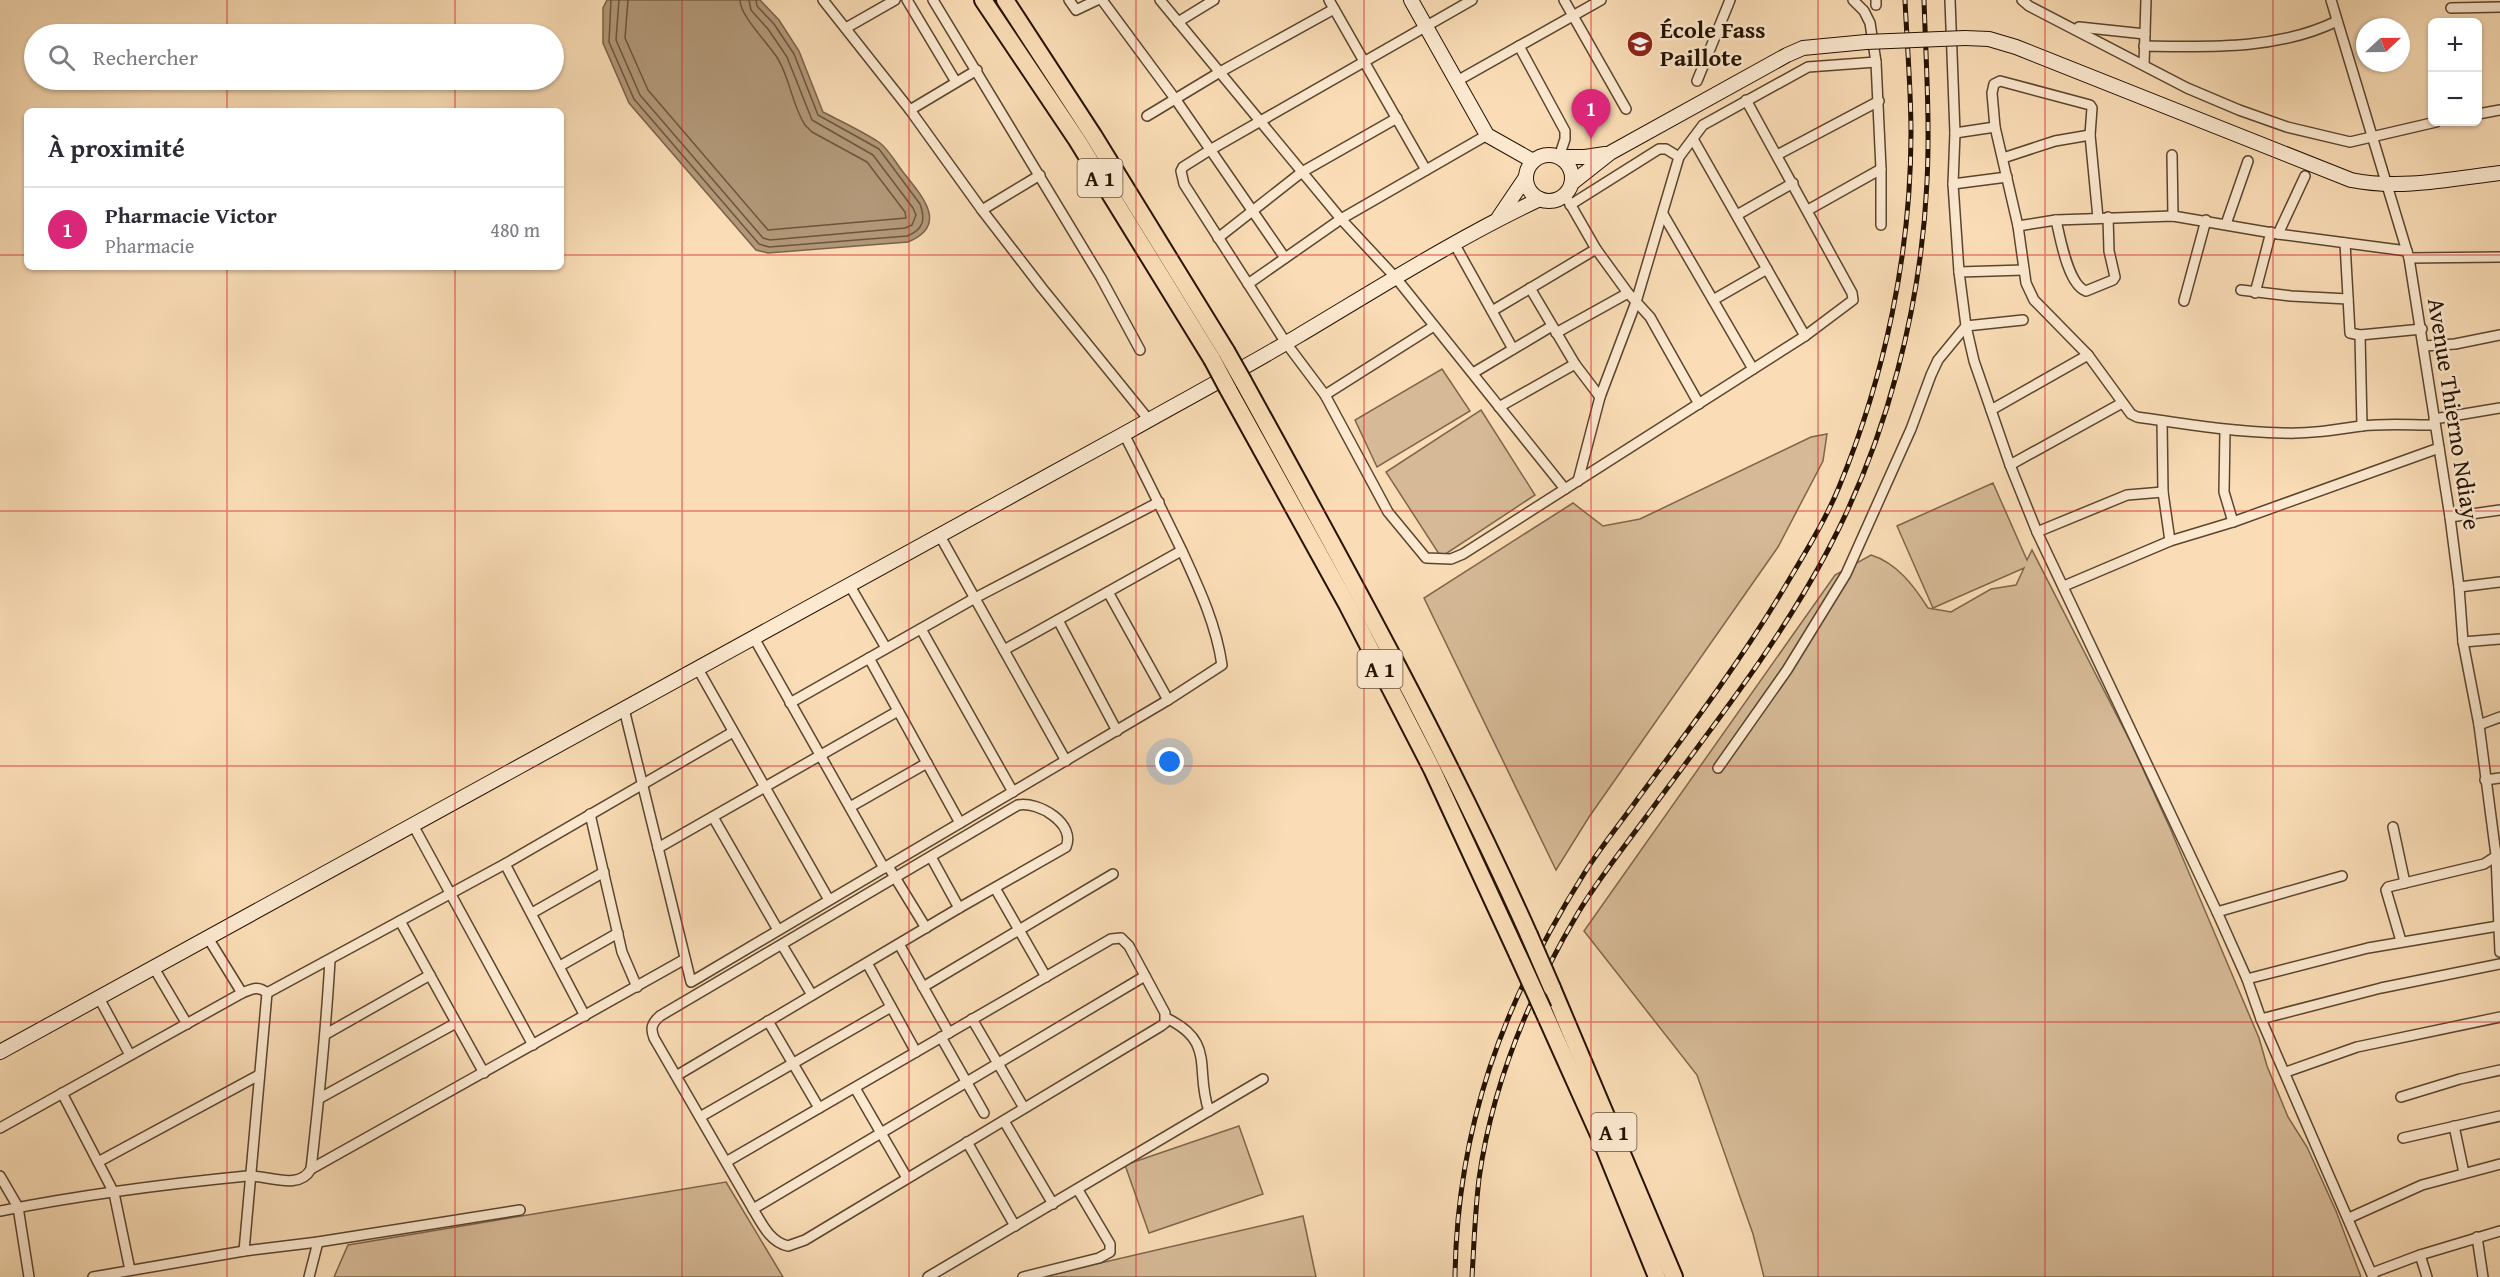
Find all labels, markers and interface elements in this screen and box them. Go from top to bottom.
place label: École Fass Paillote [1660,12,1766,75]
north arrow [2356,18,2410,72]
map controls [2428,18,2482,126]
button: + [2428,18,2482,72]
search box [24,24,564,90]
school or university icon: École Fass Paillote [1625,29,1655,59]
icon: search [45,41,78,74]
text: Rechercher [93,41,198,73]
button: − [2428,72,2482,126]
pin: 1 [1572,90,1610,139]
text: À proximité [48,128,185,167]
road number: A 1 [1078,159,1122,197]
text: Pharmacie Victor [105,199,277,231]
text: 1 [62,215,73,244]
text: 480 m [490,215,540,244]
text: Pharmacie [105,231,194,260]
street label: Avenue Thierno Ndiaye [2419,296,2490,532]
road number: A 1 [1358,650,1402,688]
your location [1155,747,1184,776]
road number: A 1 [1592,1113,1636,1151]

